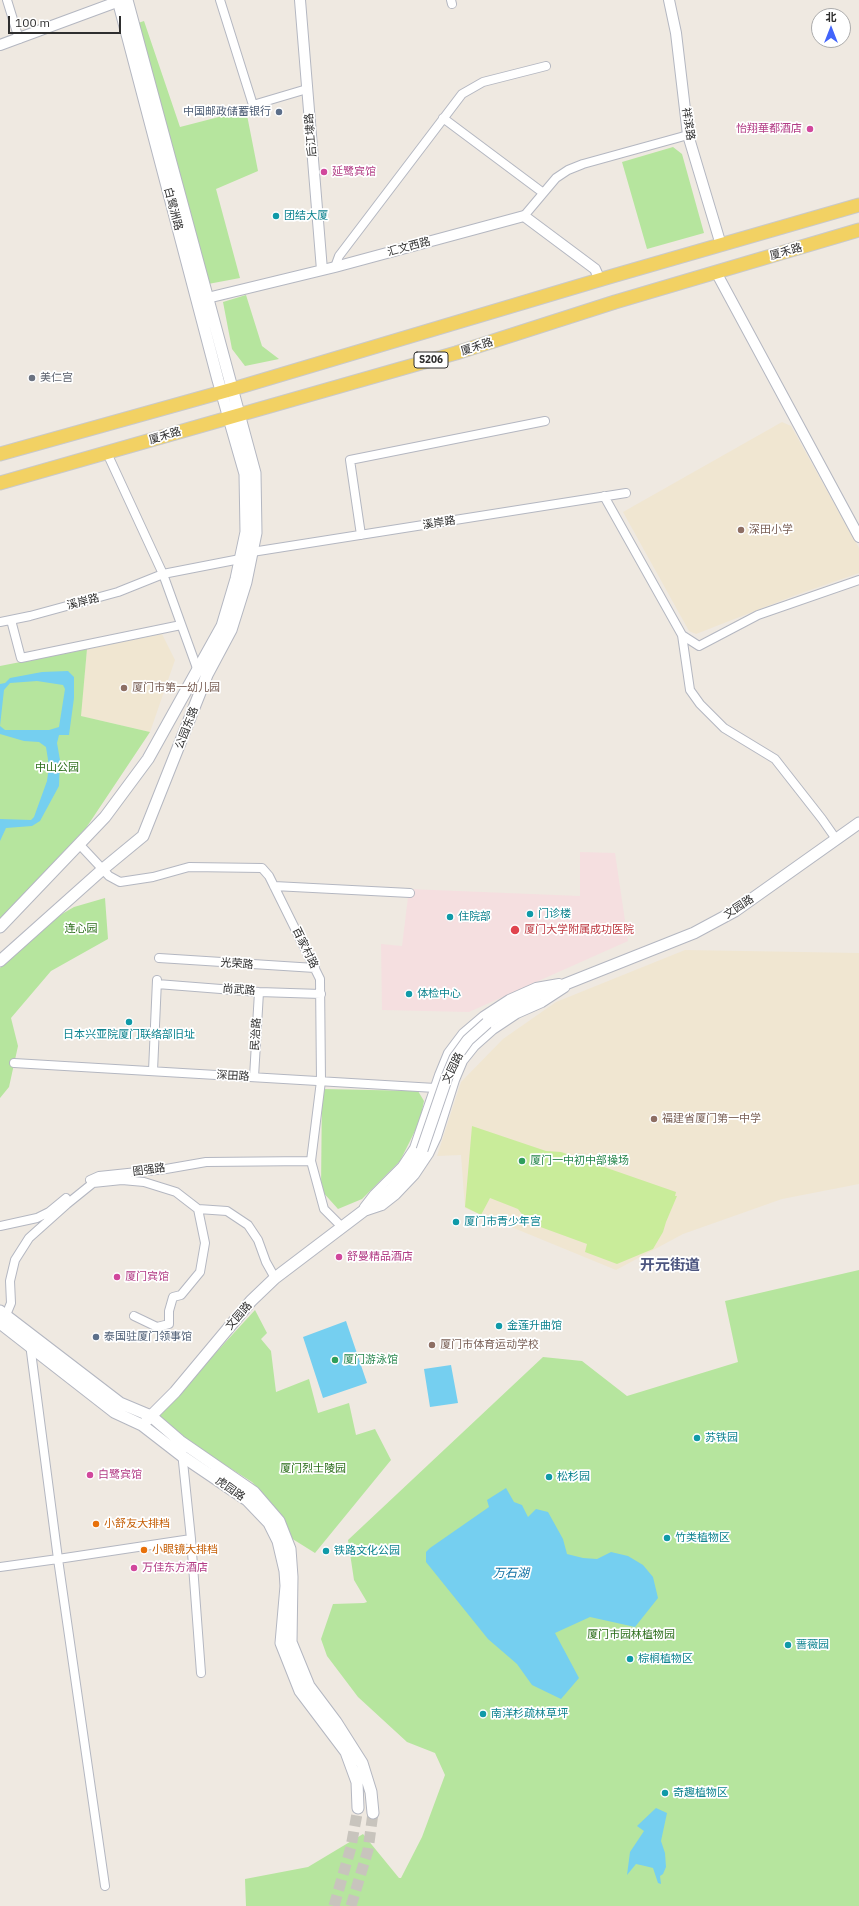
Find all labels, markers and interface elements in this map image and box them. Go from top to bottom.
scale bar [10,8,123,34]
north arrow [811,8,851,48]
text: 北 [826,10,837,24]
text: 100 m [15,15,50,30]
place label: 中国邮政储蓄银行 [183,105,271,119]
marker: 中国邮政储蓄银行 [274,107,284,117]
street label: 祥滨路 [679,107,697,141]
street label: 后江埭路 [303,113,319,157]
place label: 怡翔華都酒店 [736,122,802,136]
marker: 怡翔華都酒店 [805,124,815,134]
place label: 延鹭宾馆 [332,165,376,179]
marker: 延鹭宾馆 [319,167,329,177]
street label: 白鹭洲路 [161,186,185,232]
place label: 团结大厦 [284,209,328,223]
marker: 团结大厦 [271,211,281,221]
street label: 汇文西路 [386,235,432,259]
street label: 厦禾路 [768,241,804,263]
street label: 厦禾路 [459,336,495,358]
road number: S206 [414,352,448,368]
place label: 美仁宫 [40,371,73,385]
marker: 美仁宫 [27,373,37,383]
street label: 厦禾路 [147,425,183,447]
street label: 溪岸路 [422,514,456,532]
place label: 深田小学 [749,523,793,537]
marker: 深田小学 [736,525,746,535]
street label: 溪岸路 [65,591,101,613]
place label: 厦门市第一幼儿园 [132,681,220,695]
marker: 厦门市第一幼儿园 [119,683,129,693]
street label: 公园东路 [173,705,201,751]
park label: 中山公园 [35,761,79,775]
street label: 文园路 [722,892,756,922]
place label: 门诊楼 [538,907,571,921]
marker: 门诊楼 [525,909,535,919]
place label: 住院部 [458,910,491,924]
marker: 住院部 [445,912,455,922]
park label: 连心园 [65,922,97,936]
place label: 厦门大学附属成功医院 [524,923,634,937]
marker: 厦门大学附属成功医院 [509,924,521,936]
street label: 百家村路 [289,925,321,971]
street label: 光荣路 [220,956,254,972]
street label: 尚武路 [222,982,256,998]
place label: 体检中心 [417,987,461,1001]
marker: 体检中心 [404,989,414,999]
marker: 日本兴亚院厦门联络部旧址 [124,1017,134,1027]
street label: 民治路 [249,1017,263,1051]
place label: 日本兴亚院厦门联络部旧址 [63,1028,195,1042]
street label: 文园路 [440,1050,466,1086]
street label: 深田路 [216,1069,250,1083]
place label: 福建省厦门第一中学 [662,1112,761,1126]
marker: 福建省厦门第一中学 [649,1114,659,1124]
place label: 厦门一中初中部操场 [530,1154,629,1168]
marker: 厦门一中初中部操场 [517,1156,527,1166]
street label: 图强路 [132,1161,166,1179]
place label: 厦门市青少年宫 [464,1215,541,1229]
marker: 厦门市青少年宫 [451,1217,461,1227]
place label: 舒曼精品酒店 [347,1250,413,1264]
marker: 舒曼精品酒店 [334,1252,344,1262]
district label: 开元街道 [640,1257,700,1275]
place label: 厦门宾馆 [125,1270,169,1284]
marker: 厦门宾馆 [112,1272,122,1282]
street label: 文园路 [223,1299,255,1333]
place label: 金莲升曲馆 [507,1319,562,1333]
marker: 金莲升曲馆 [494,1321,504,1331]
place label: 泰国驻厦门领事馆 [104,1330,192,1344]
marker: 泰国驻厦门领事馆 [91,1332,101,1342]
place label: 厦门市体育运动学校 [440,1338,539,1352]
marker: 厦门市体育运动学校 [427,1340,437,1350]
place label: 厦门游泳馆 [343,1353,398,1367]
marker: 厦门游泳馆 [330,1355,340,1365]
place label: 苏铁园 [705,1431,738,1445]
marker: 苏铁园 [692,1433,702,1443]
park label: 厦门烈士陵园 [280,1462,346,1476]
place label: 白鹭宾馆 [98,1468,142,1482]
marker: 白鹭宾馆 [85,1470,95,1480]
place label: 松杉园 [557,1470,590,1484]
marker: 松杉园 [544,1472,554,1482]
street label: 虎园路 [213,1474,247,1504]
place label: 小舒友大排档 [104,1517,170,1531]
marker: 小舒友大排档 [91,1519,101,1529]
place label: 竹类植物区 [675,1531,730,1545]
marker: 竹类植物区 [662,1533,672,1543]
place label: 小眼镜大排档 [152,1543,218,1557]
place label: 铁路文化公园 [334,1544,400,1558]
marker: 小眼镜大排档 [139,1545,149,1555]
marker: 铁路文化公园 [321,1546,331,1556]
place label: 万佳东方酒店 [142,1561,208,1575]
marker: 万佳东方酒店 [129,1563,139,1573]
water label: 万石湖 [493,1567,529,1581]
park label: 厦门市园林植物园 [587,1628,675,1642]
place label: 蔷薇园 [796,1638,829,1652]
marker: 蔷薇园 [783,1640,793,1650]
place label: 棕榈植物区 [638,1652,693,1666]
marker: 棕榈植物区 [625,1654,635,1664]
place label: 南洋杉疏林草坪 [491,1707,568,1721]
marker: 南洋杉疏林草坪 [478,1709,488,1719]
place label: 奇趣植物区 [673,1786,728,1800]
marker: 奇趣植物区 [660,1788,670,1798]

